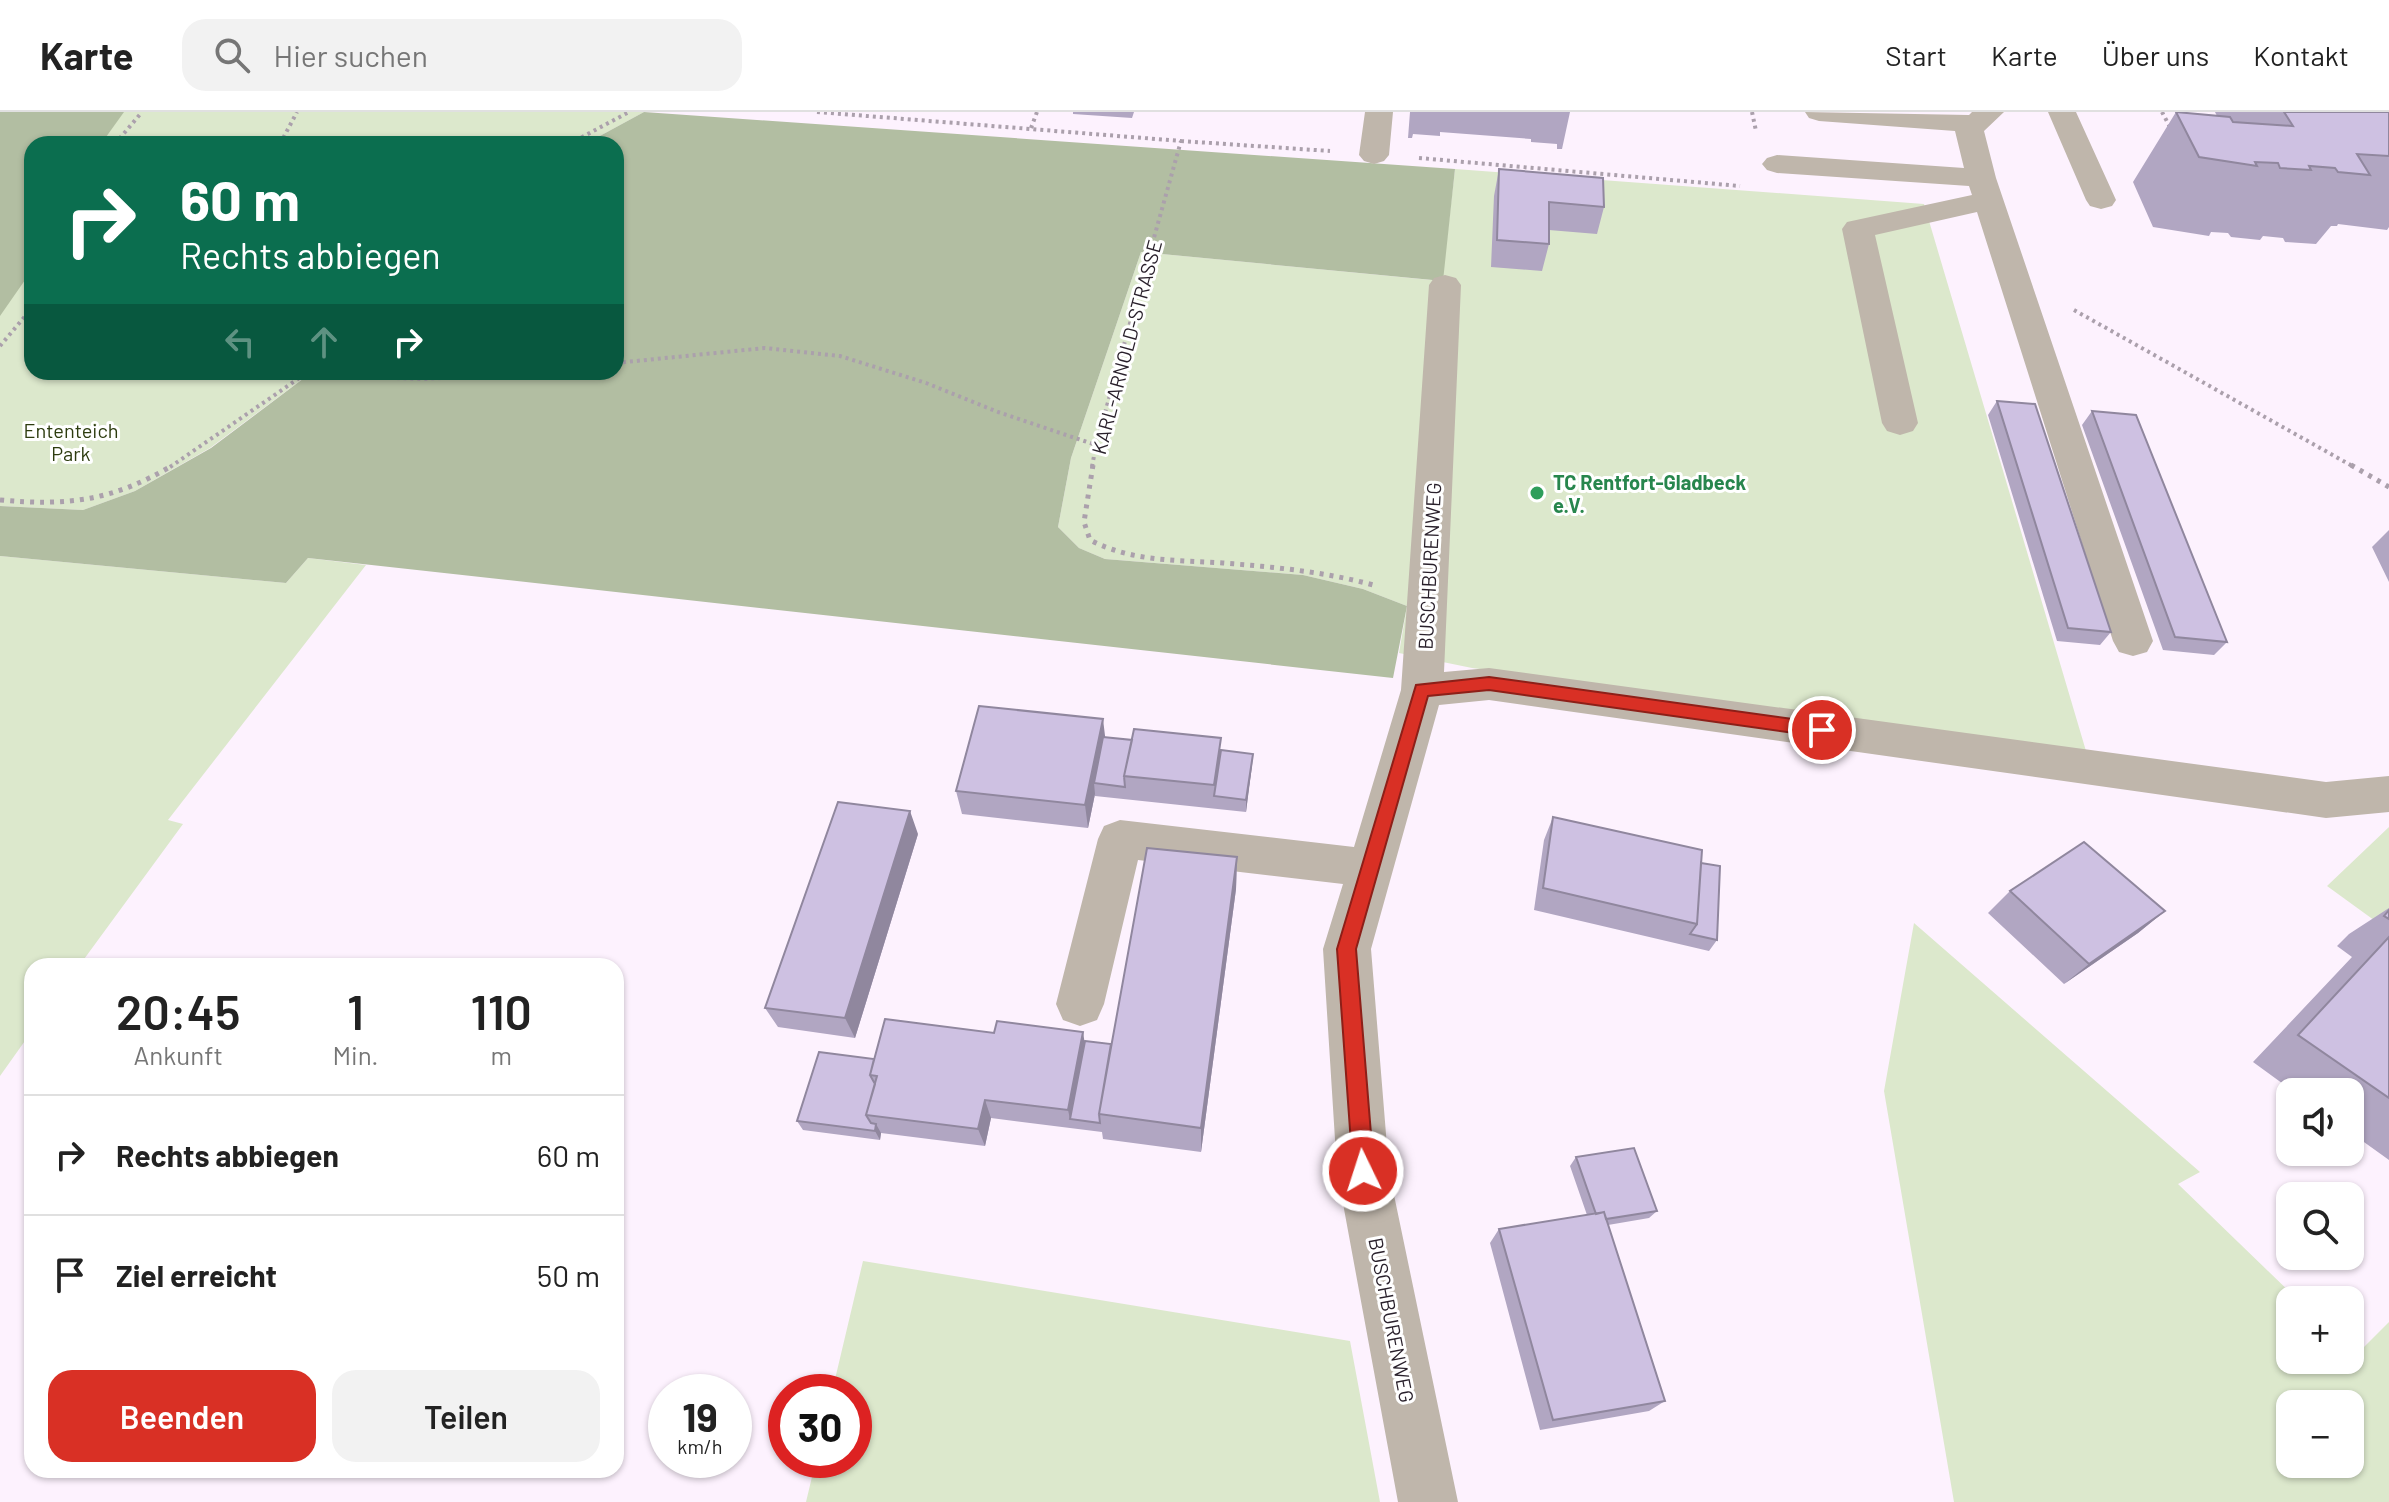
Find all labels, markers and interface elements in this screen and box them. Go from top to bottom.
search box [182,19,742,91]
text: Karte [40,32,134,78]
icon: search [210,33,254,77]
text: Hier suchen [274,37,428,73]
text: Start [1885,38,1947,72]
text: Karte [1991,38,2058,72]
text: Über uns [2102,38,2209,72]
text: Kontakt [2253,38,2349,72]
text: 60 m [180,165,300,232]
icon: right [48,168,152,272]
text: Rechts abbiegen [180,233,441,276]
street label: KARL-ARNOLD-STRASSE [1086,237,1166,457]
icon: left [218,320,262,364]
icon: ahead [302,320,346,364]
icon: right [386,320,430,364]
park label: Ententeich Park [23,418,119,465]
place label: TC Rentfort-Gladbeck e.V. [1553,470,1746,517]
street label: BUSCHBURENWEG [1413,482,1445,650]
marker: TC Rentfort-Gladbeck e.V. [1528,484,1546,502]
pin [1788,696,1856,764]
icon: arrive [1800,708,1844,752]
text: 20:45 [116,982,240,1040]
text: 1 [347,982,364,1040]
text: 110 [470,982,532,1040]
text: Ankunft [133,1039,223,1070]
text: Min. [332,1039,378,1070]
text: m [490,1039,512,1070]
map controls [2276,1078,2364,1478]
button: sound [2276,1078,2364,1166]
position arrow [1321,1129,1405,1213]
icon: right [48,1133,92,1177]
text: Rechts abbiegen [116,1137,339,1173]
text: 60 m [537,1137,600,1173]
button: search [2276,1182,2364,1270]
street label: BUSCHBURENWEG [1364,1236,1420,1404]
icon: arrive [48,1253,92,1297]
text: Ziel erreicht [116,1257,277,1293]
text: 50 m [537,1257,600,1293]
button: + [2276,1286,2364,1374]
button: Beenden [48,1370,316,1462]
button: Teilen [332,1370,600,1462]
speed limit sign: 30 [768,1374,872,1478]
button: − [2276,1390,2364,1478]
text: 19 [682,1392,718,1440]
text: km/h [677,1434,723,1458]

